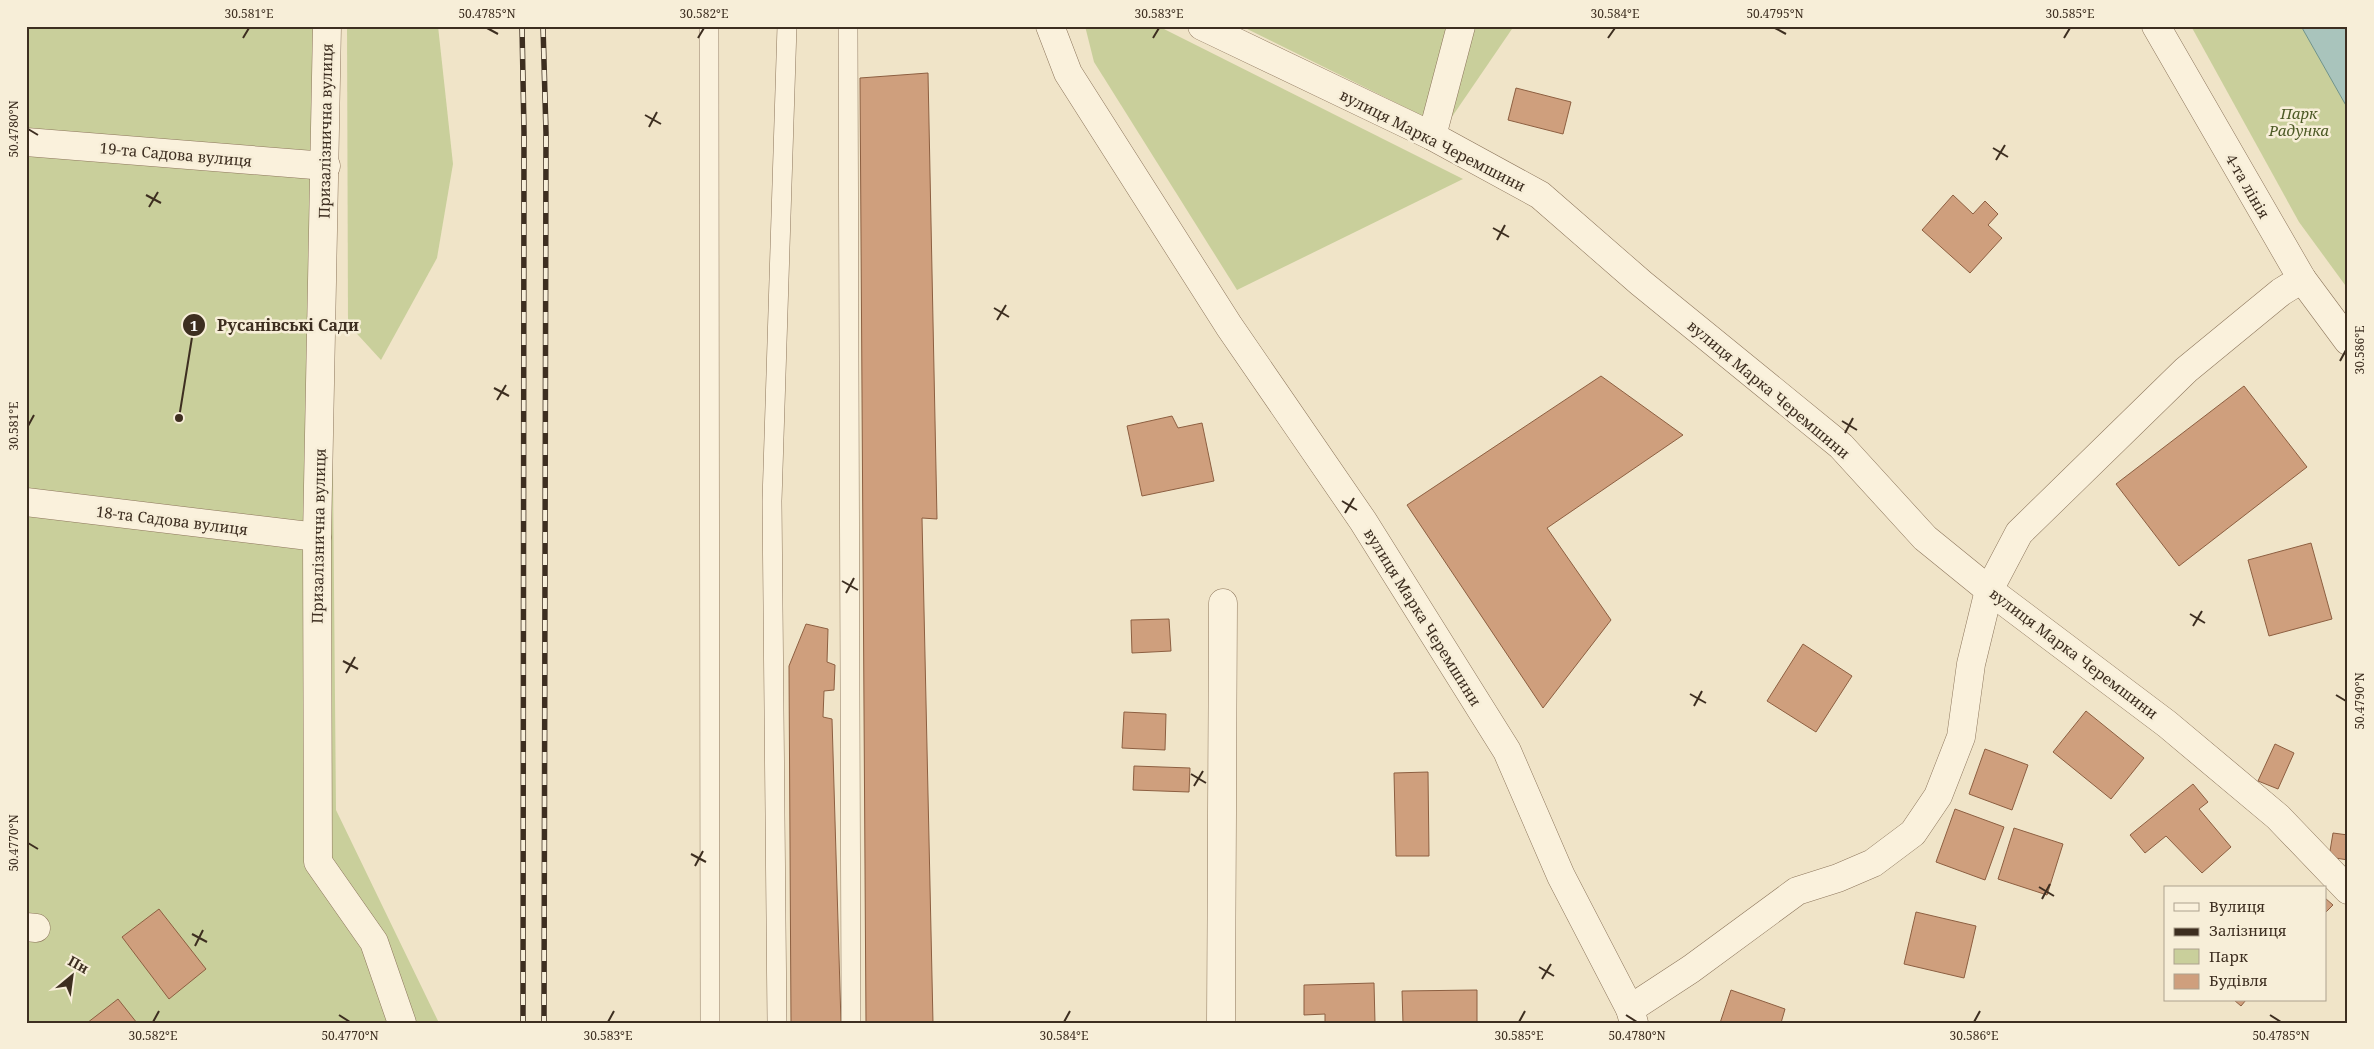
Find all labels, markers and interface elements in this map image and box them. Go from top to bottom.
text: 30.581°E [225,5,273,22]
text: 50.4785°N [458,5,516,22]
text: 30.582°E [680,5,728,22]
text: 30.583°E [1135,5,1183,22]
text: 30.584°E [1591,5,1639,22]
text: 50.4795°N [1746,5,1804,22]
text: 30.585°E [2046,5,2094,22]
street label: Призалізнична вулиця [313,43,337,219]
street label: вулиця Марка Черемшини [1337,84,1529,196]
text: 50.4780°N [5,100,22,158]
park label: Парк Радунка [2268,103,2330,140]
street label: 19-та Садова вулиця [99,137,253,171]
street label: 4-та лінія [2221,150,2275,222]
callout: Русанівські Сади [182,310,369,341]
text: Русанівські Сади [217,314,359,336]
text: 1 [190,315,198,335]
street label: вулиця Марка Черемшини [1684,315,1854,463]
text: 30.586°E [2351,326,2368,374]
text: 30.581°E [5,402,22,450]
street label: Призалізнична вулиця [306,448,330,624]
street label: 18-та Садова вулиця [95,501,249,539]
street label: вулиця Марка Черемшини [1360,524,1486,710]
street label: вулиця Марка Черемшини [1986,583,2162,723]
text: 50.4790°N [2351,672,2368,730]
text: 50.4770°N [5,814,22,872]
legend [2164,886,2326,1002]
text: Вулиця [2209,896,2265,916]
text: Залізниця [2209,920,2287,940]
text: Парк [2209,946,2248,966]
text: Пн [65,951,93,978]
north arrow [48,952,98,1002]
text: Будівля [2209,970,2267,990]
text: 30.582°E [129,1027,177,1044]
text: 50.4770°N [321,1027,379,1044]
text: 30.583°E [584,1027,632,1044]
text: 30.584°E [1040,1027,1088,1044]
text: 30.585°E [1495,1027,1543,1044]
text: 50.4780°N [1608,1027,1666,1044]
text: 30.586°E [1950,1027,1998,1044]
text: 50.4785°N [2252,1027,2310,1044]

